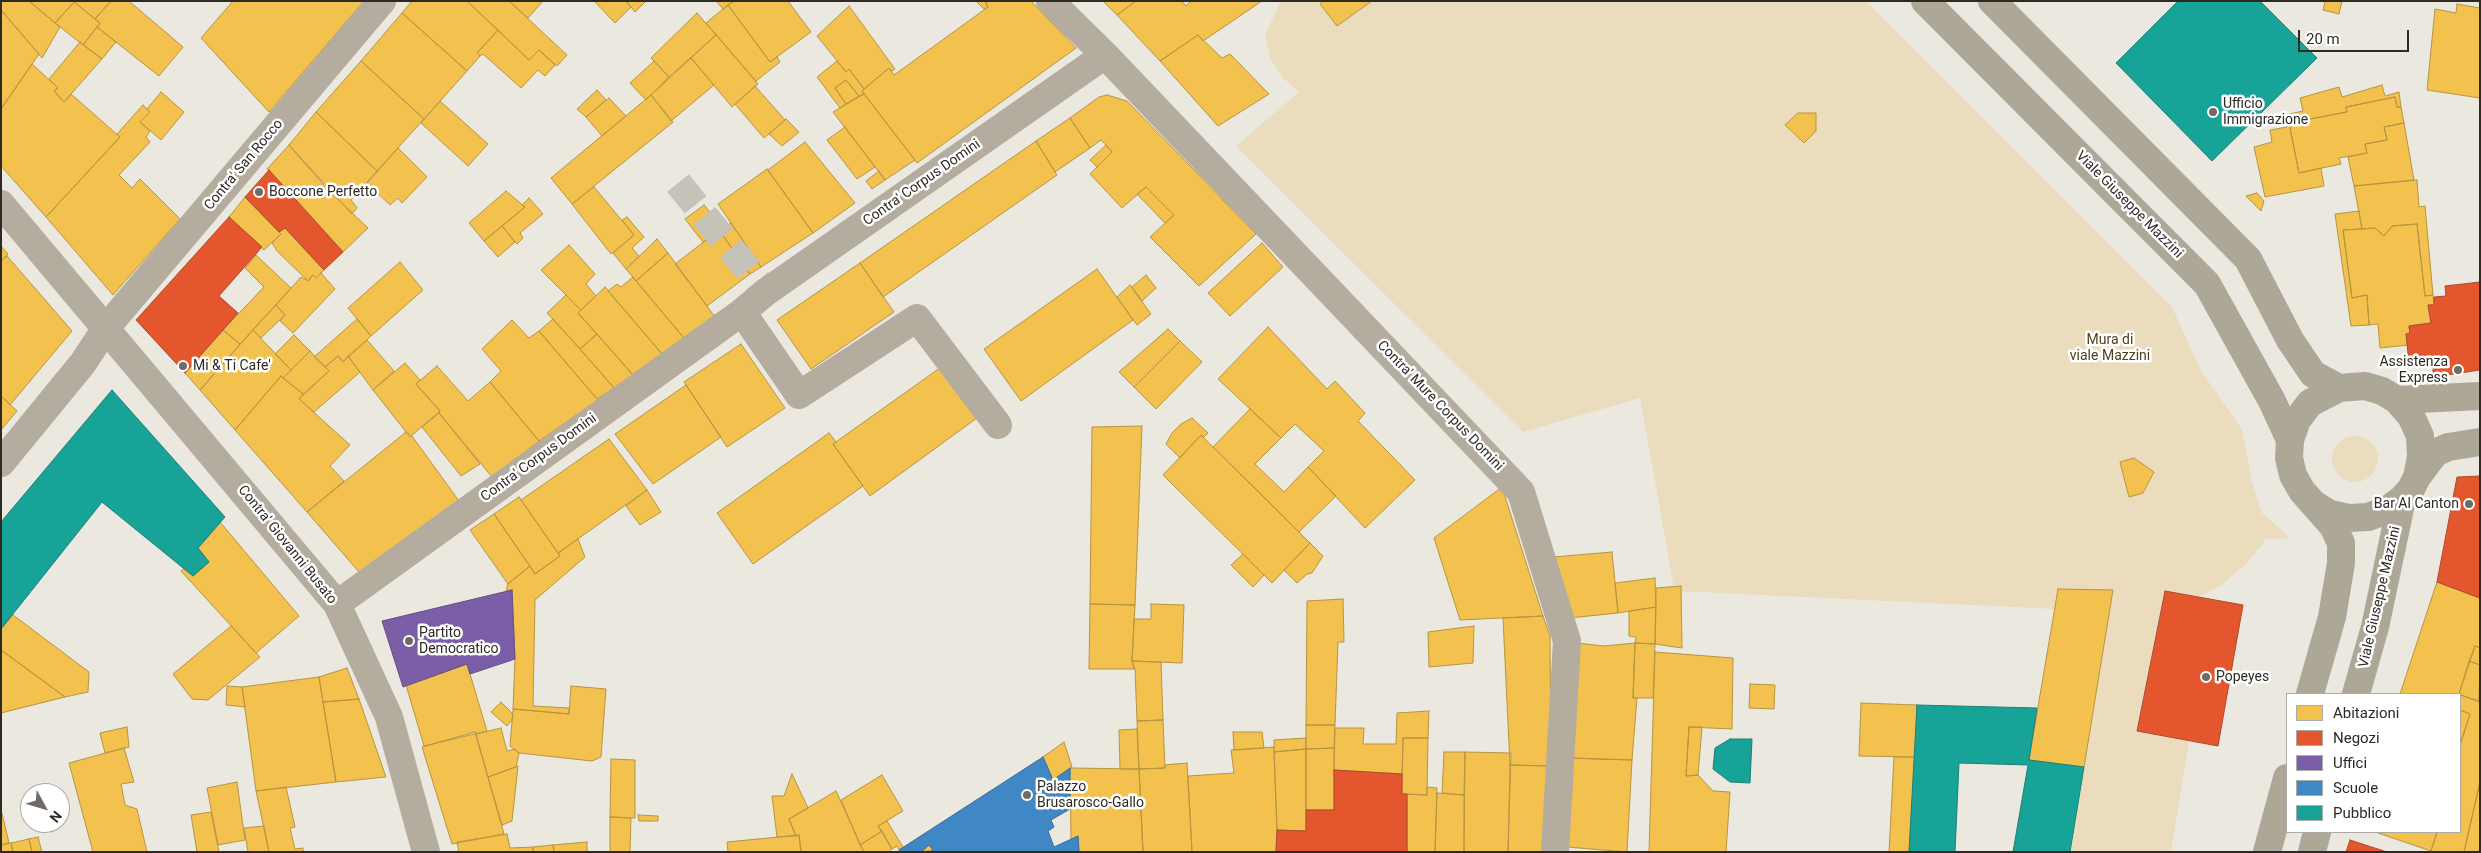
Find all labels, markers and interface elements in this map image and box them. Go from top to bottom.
scale bar [2301,20,2412,52]
text: 20 m [2306,30,2340,48]
place label: Ufficio Immigrazione [2223,96,2308,128]
marker: Ufficio Immigrazione [2207,106,2219,118]
street label: Contra' San Rocco [201,116,287,214]
street label: Contra' Corpus Domini [860,136,984,230]
street label: Viale Giuseppe Mazzini [2072,148,2186,262]
place label: Boccone Perfetto [269,184,377,200]
marker: Boccone Perfetto [253,186,265,198]
park label: Mura di viale Mazzini [2070,332,2150,364]
street label: Contra' Mure Corpus Domini [1373,337,1507,475]
place label: Assistenza Express [2379,354,2448,387]
place label: Mi & Ti Cafe' [193,358,271,374]
marker: Mi & Ti Cafe' [177,360,189,372]
marker: Assistenza Express [2452,364,2464,376]
street label: Contra' Corpus Domini [478,410,600,506]
street label: Contra' Giovanni Busato [234,482,340,608]
place label: Bar Al Canton [2374,496,2459,512]
marker: Bar Al Canton [2463,498,2475,510]
street label: Viale Giuseppe Mazzini [2356,525,2404,669]
place label: Partito Democratico [419,625,499,658]
marker: Partito Democratico [403,635,415,647]
place label: Popeyes [2216,669,2269,685]
marker: Popeyes [2200,671,2212,683]
legend [2286,693,2461,833]
text: Abitazioni [2333,704,2400,722]
text: Negozi [2333,729,2380,747]
text: Uffici [2333,754,2367,772]
place label: Palazzo Brusarosco-Gallo [1037,779,1144,812]
text: Scuole [2333,779,2378,797]
north arrow [20,783,70,833]
marker: Palazzo Brusarosco-Gallo [1021,789,1033,801]
text: Pubblico [2333,804,2391,822]
text: N [47,808,65,826]

